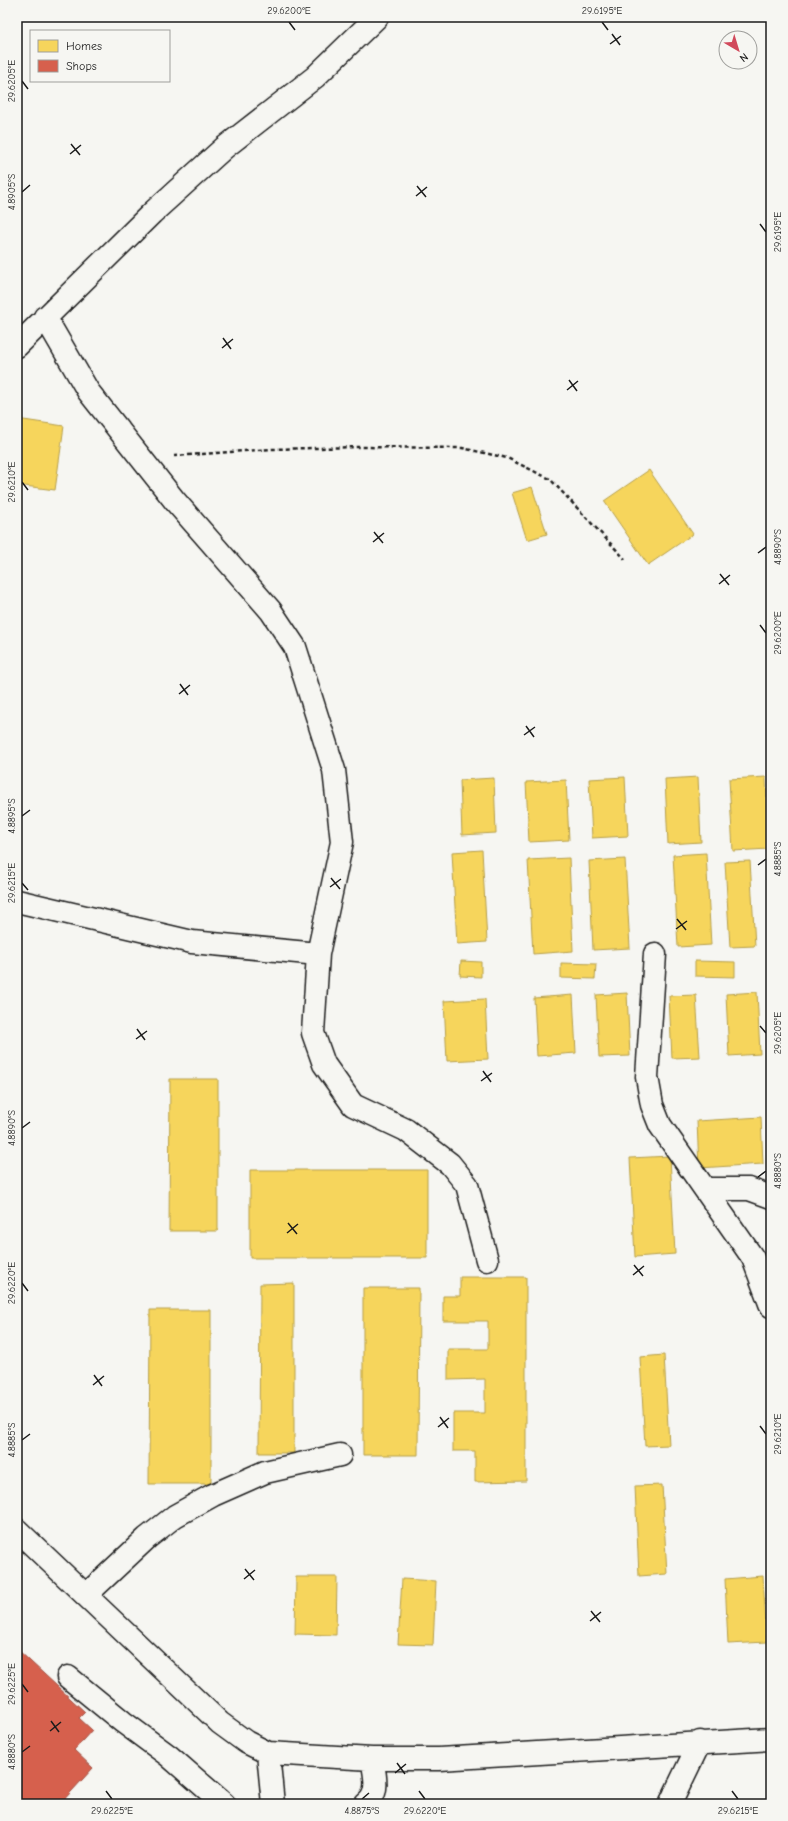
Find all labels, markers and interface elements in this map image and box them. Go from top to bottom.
text: 29.6200°E [267,5,311,17]
text: 29.6195°E [582,5,622,17]
legend [30,30,170,82]
north arrow [718,30,758,70]
text: Homes [66,39,102,53]
text: N [737,50,751,65]
text: Shops [66,59,97,73]
text: 29.6205°E [6,60,18,102]
text: 4.8905°S [6,173,18,210]
text: 29.6195°E [772,212,784,252]
text: 29.6210°E [6,461,18,503]
text: 4.8890°S [772,528,784,565]
text: 29.6200°E [772,611,784,655]
text: 4.8895°S [6,798,18,834]
text: 4.8885°S [772,841,784,877]
text: 29.6215°E [6,863,18,903]
text: 29.6205°E [772,1012,784,1054]
text: 4.8890°S [6,1109,18,1146]
text: 4.8880°S [772,1153,784,1189]
text: 29.6220°E [6,1262,18,1304]
text: 29.6210°E [772,1413,784,1455]
text: 4.8885°S [6,1422,18,1458]
text: 29.6225°E [6,1663,18,1705]
text: 4.8880°S [6,1734,18,1770]
text: 29.6225°E [91,1805,133,1817]
text: 4.8875°S [345,1805,380,1817]
text: 29.6220°E [404,1805,446,1817]
text: 29.6215°E [718,1805,758,1817]

